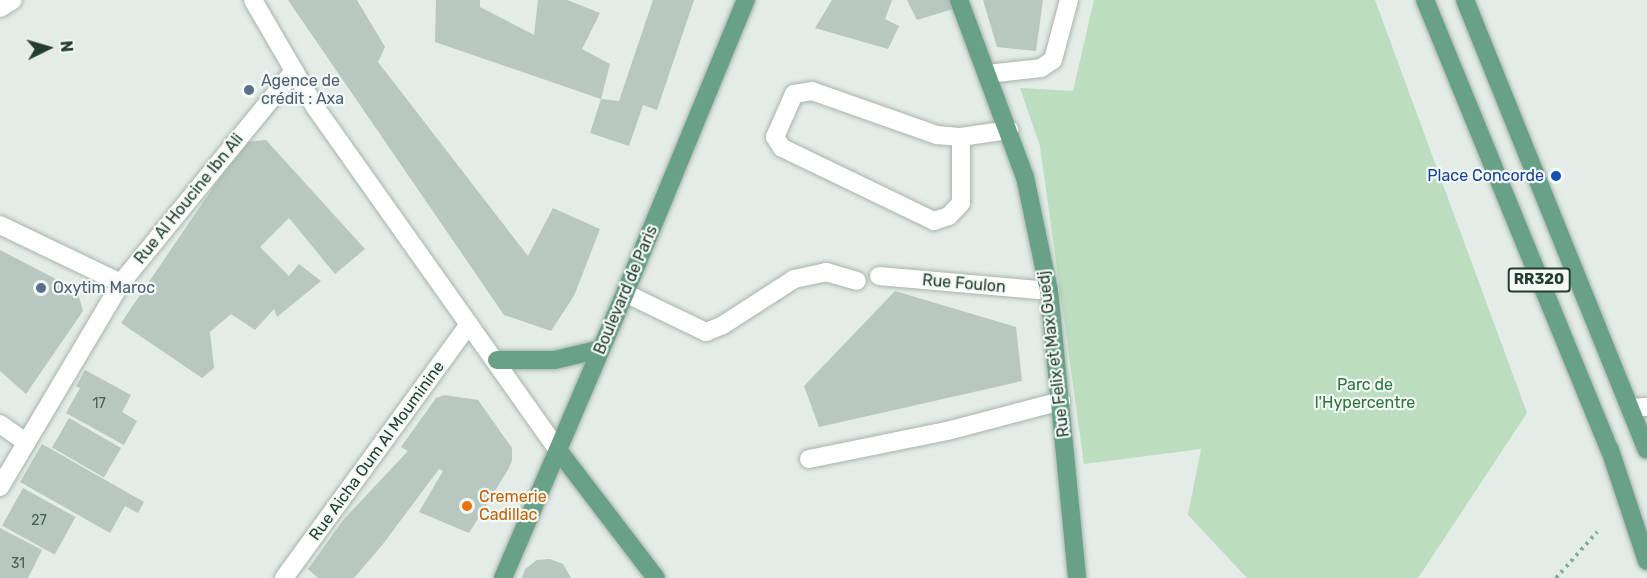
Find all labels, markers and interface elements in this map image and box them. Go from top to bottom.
north arrow [18,18,78,78]
text: N [56,40,76,53]
place label: Agence de crédit : Axa [261,71,344,109]
marker: Agence de crédit : Axa [242,83,256,97]
street label: Rue Al Houcine Ibn Ali [130,130,248,268]
place label: Place Concorde [1427,166,1544,186]
marker: Place Concorde [1549,169,1563,183]
street label: Boulevard de Paris [590,223,662,357]
road number: RR320 [1508,268,1570,292]
street label: Rue Felix et Max Guedj [1034,270,1074,438]
street label: Rue Foulon [921,271,1007,297]
place label: Oxytim Maroc [53,278,155,298]
marker: Oxytim Maroc [34,281,48,295]
street label: Rue Aicha Oum Al Mouminine [305,357,449,545]
park label: Parc de l'Hypercentre [1315,375,1415,413]
house number: 17 [92,396,106,412]
place label: Cremerie Cadillac [479,487,547,525]
marker: Cremerie Cadillac [460,499,474,513]
house number: 27 [31,513,47,529]
house number: 31 [11,556,25,572]

